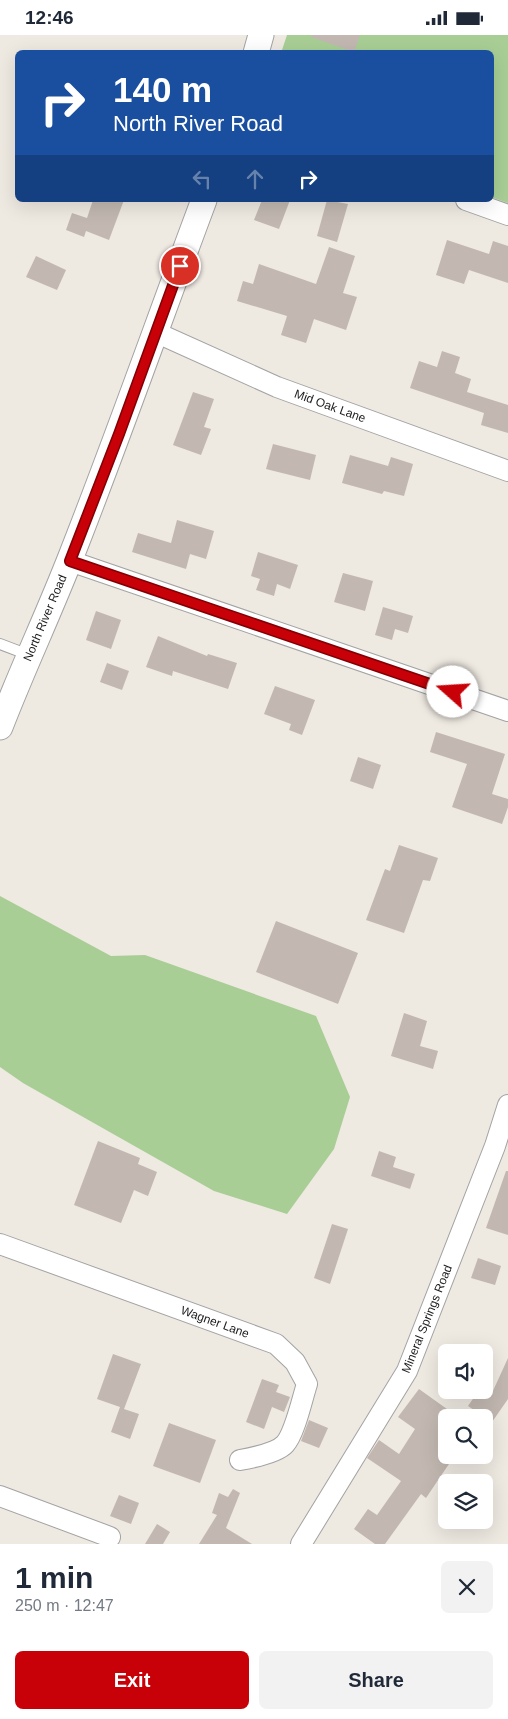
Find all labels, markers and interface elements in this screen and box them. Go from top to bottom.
text: 12:46 [25,7,74,28]
icon: right [30,70,95,135]
text: 140 m [113,70,212,109]
text: North River Road [113,111,283,136]
icon: left [188,165,216,193]
icon: ahead [241,165,269,193]
icon: right [294,165,322,193]
pin [159,245,201,287]
icon: arrive [166,252,194,280]
street label: Mid Oak Lane [292,387,368,425]
street label: North River Road [20,573,70,663]
position arrow [426,665,478,717]
street label: Mineral Springs Road [399,1263,455,1375]
street label: Wagner Lane [179,1303,251,1341]
map controls [438,1344,493,1529]
button: sound [438,1344,493,1399]
button: search [438,1409,493,1464]
button: layers [438,1474,493,1529]
text: 1 min [15,1561,93,1594]
button: close [441,1561,493,1613]
text: 250 m · 12:47 [15,1597,114,1614]
button: Exit [15,1651,249,1709]
button: Share [259,1651,493,1709]

